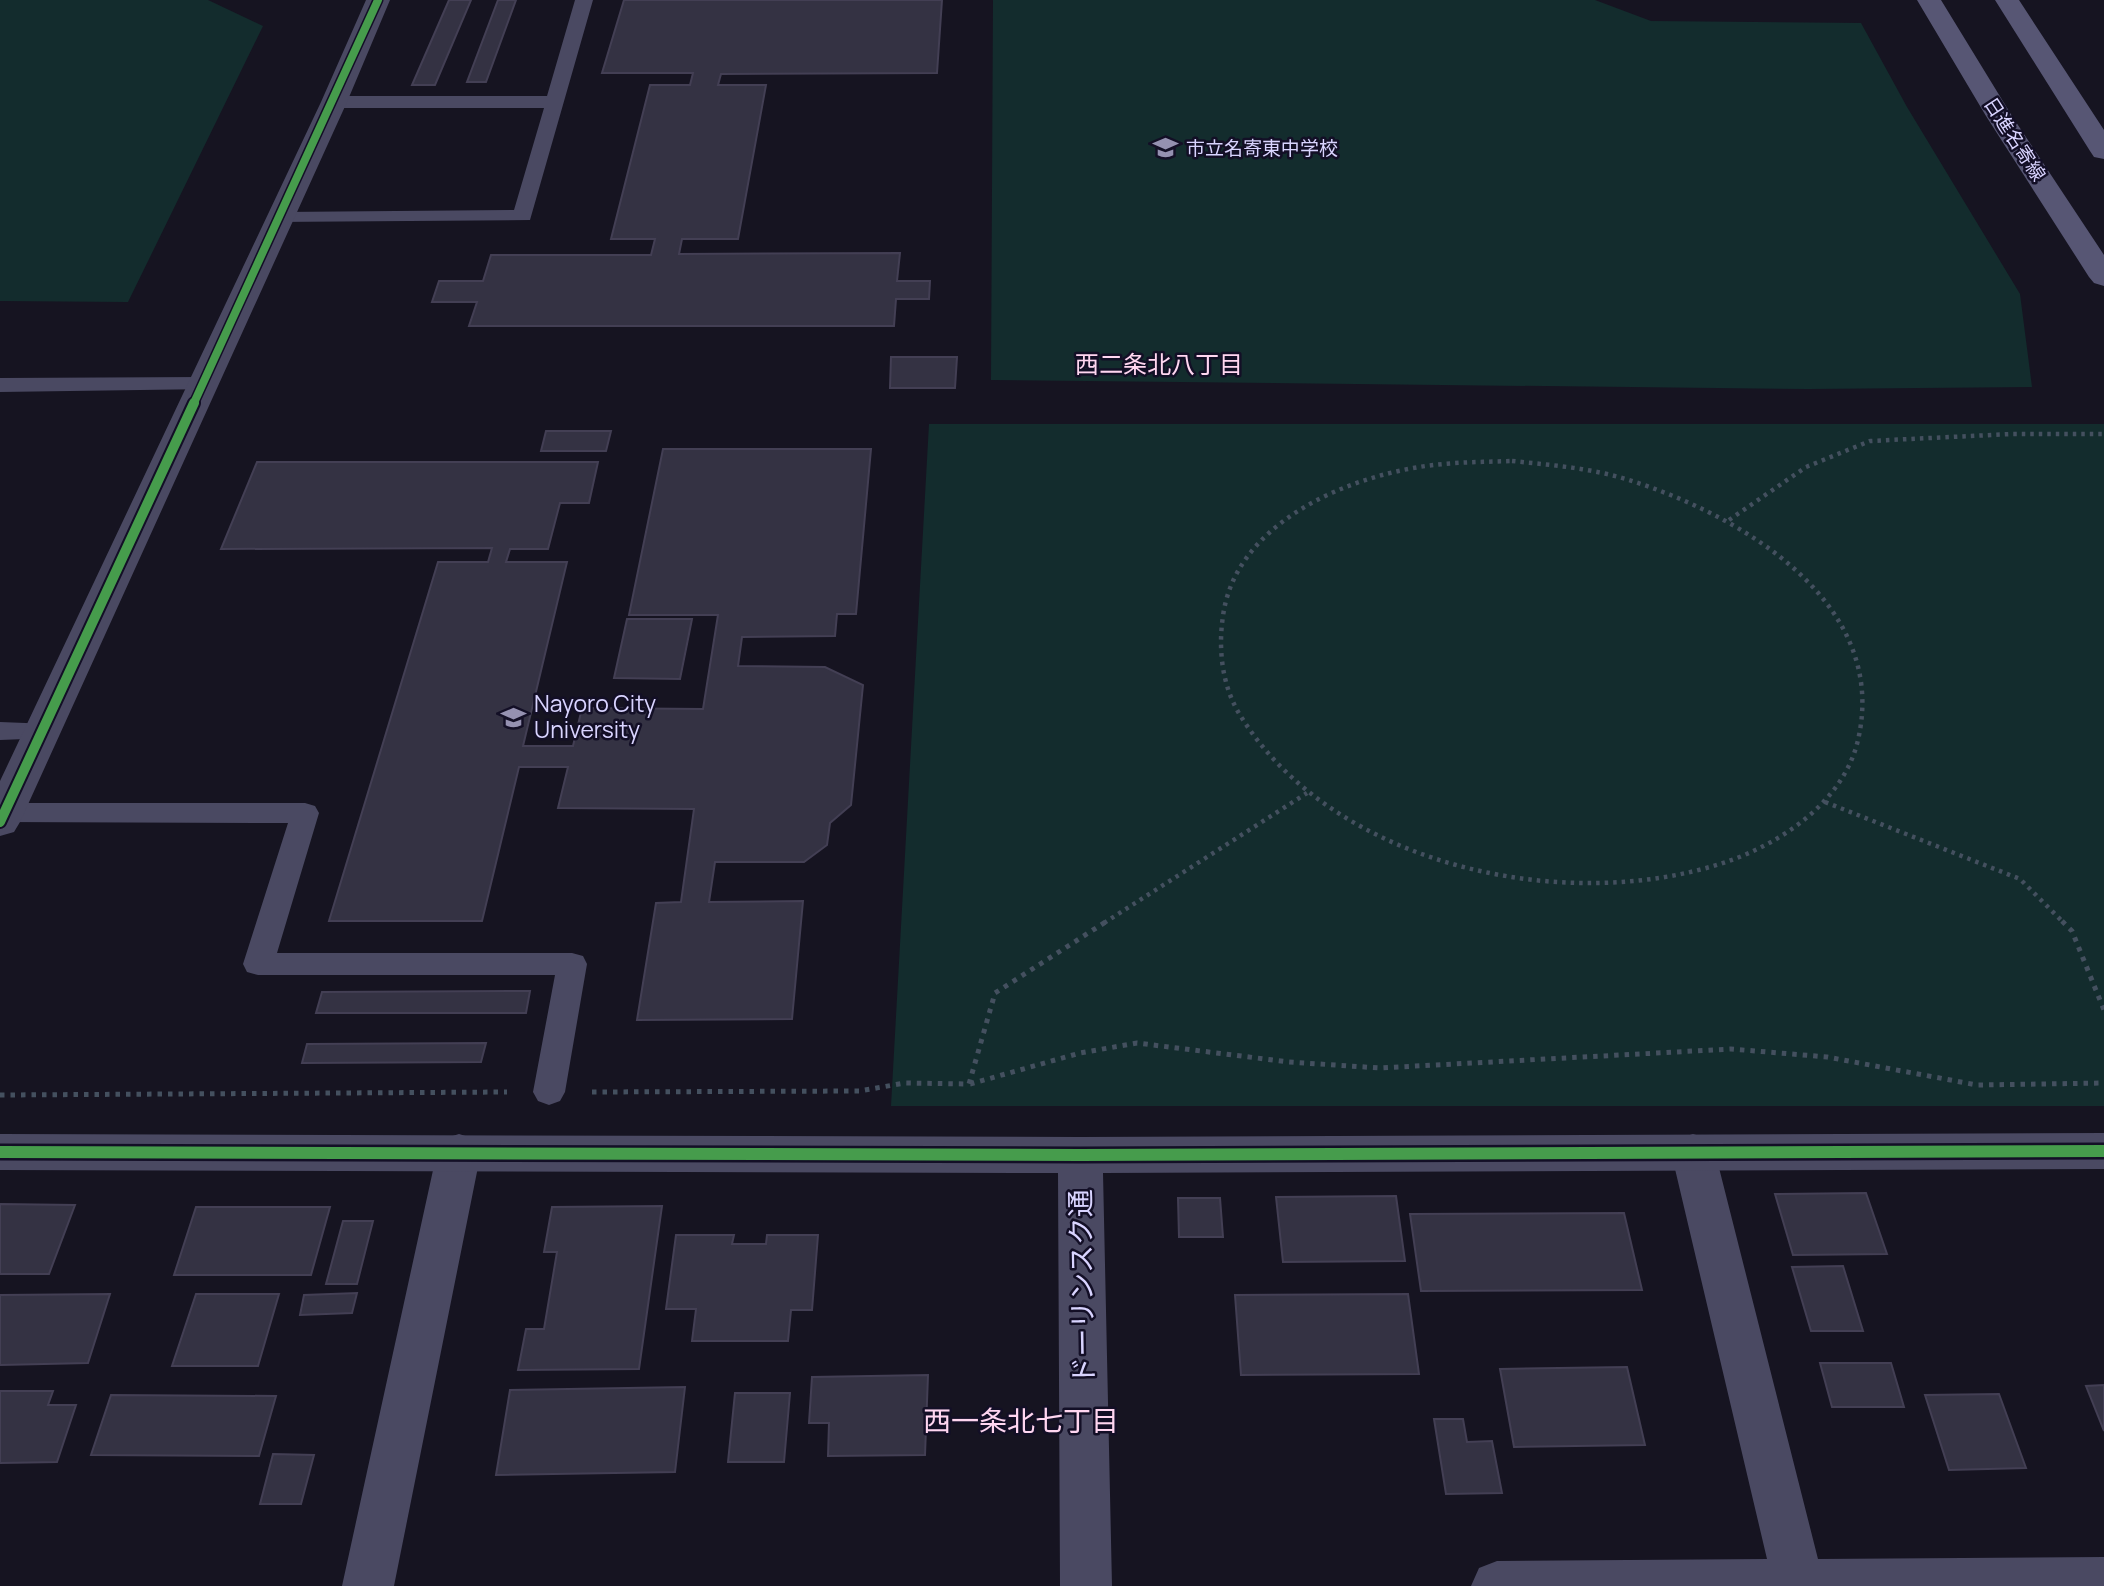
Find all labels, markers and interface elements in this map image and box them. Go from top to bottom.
street label: 日進名寄線 [1978,92,2052,186]
school or university icon: 市立名寄東中学校 [1152,134,1180,162]
place label: 市立名寄東中学校 [1186,135,1338,161]
district label: 西二条北八丁目 [1075,347,1243,380]
place label: Nayoro City University [534,687,656,745]
school or university icon: Nayoro City University [500,703,528,731]
street label: ドーリンスク通 [1060,1189,1102,1385]
district label: 西一条北七丁目 [923,1401,1119,1439]

